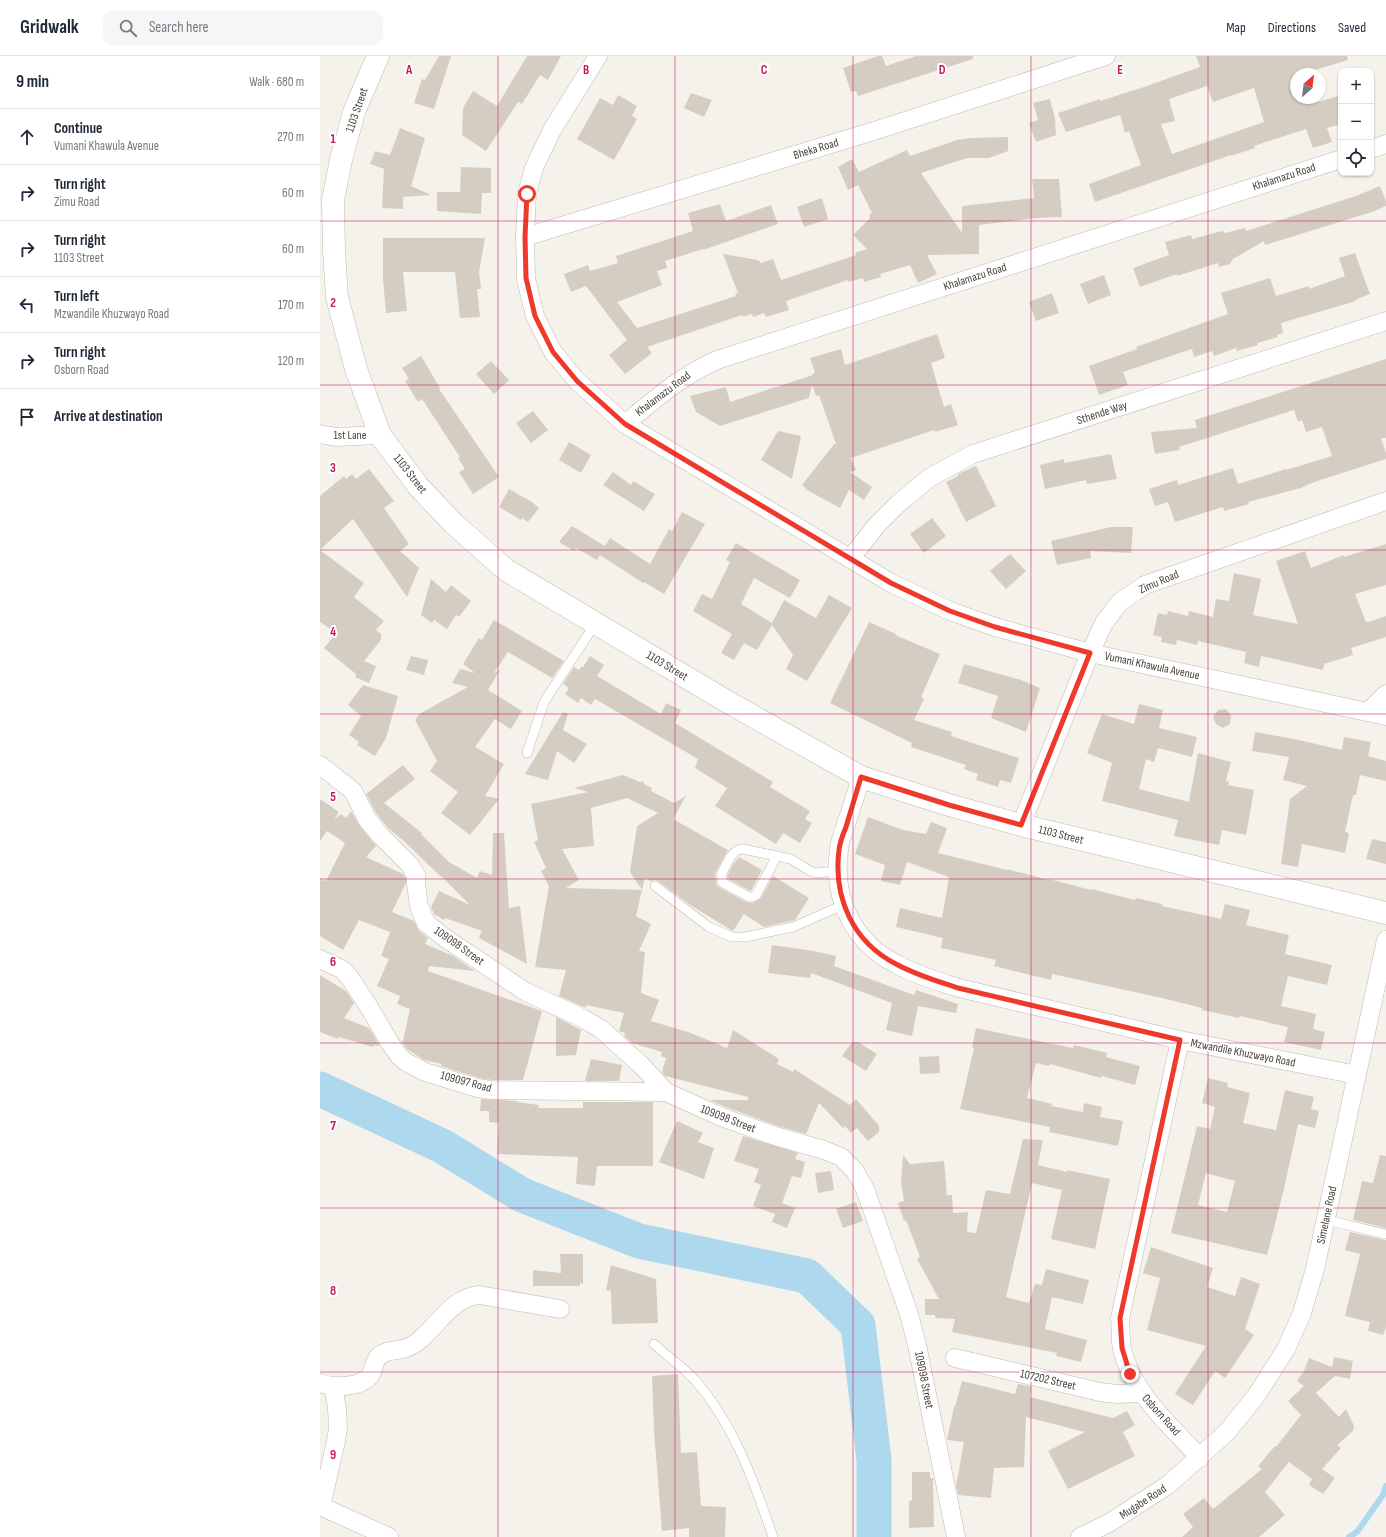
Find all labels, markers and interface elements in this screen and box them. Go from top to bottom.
search box [103,10,383,46]
text: Gridwalk [20,16,79,39]
icon: search [117,17,139,39]
text: Search here [149,18,209,37]
text: Map [1226,19,1246,36]
text: Directions [1268,19,1316,36]
text: Saved [1338,19,1366,36]
text: A [405,62,413,78]
text: B [583,62,589,78]
text: C [761,62,768,78]
text: D [939,62,946,78]
text: E [1117,62,1123,78]
north arrow [1290,68,1326,104]
map controls [1338,68,1374,176]
button: + [1338,68,1374,104]
text: 9 min [16,72,49,92]
text: Walk · 680 m [249,74,304,90]
street label: 1103 Street [342,85,372,134]
button: − [1338,104,1374,140]
text: Continue [54,119,103,138]
icon: ahead [16,126,38,148]
text: 270 m [277,129,304,145]
text: 1 [330,131,336,147]
street label: Bheka Road [792,135,840,163]
text: Vumani Khawula Avenue [54,138,159,154]
button: locate [1338,140,1374,176]
street label: Khalamazu Road [1250,160,1318,194]
text: Turn right [54,175,106,194]
icon: right [16,182,38,204]
text: 60 m [282,185,304,201]
route start [518,185,536,203]
text: Zimu Road [54,194,99,210]
text: Turn right [54,231,106,250]
icon: right [16,238,38,260]
text: 60 m [282,241,304,257]
text: 1103 Street [54,250,104,266]
street label: Khalamazu Road [941,260,1009,294]
text: Turn left [54,287,99,306]
icon: left [16,294,38,316]
text: 2 [330,295,336,311]
text: 170 m [278,297,304,313]
text: Mzwandile Khuzwayo Road [54,306,169,322]
text: Turn right [54,343,106,362]
icon: right [16,350,38,372]
text: 120 m [278,353,304,369]
text: Osborn Road [54,362,109,378]
street label: Khalamazu Road [632,368,694,420]
street label: Sthende Way [1075,398,1130,428]
icon: arrive [16,406,38,428]
text: Arrive at destination [54,407,163,426]
street label: 1st Lane [333,428,367,443]
street label: 1103 Street [390,451,430,497]
text: 3 [330,460,336,476]
street label: Zimu Road [1137,567,1181,597]
text: 4 [330,624,336,640]
street label: 1103 Street [643,648,691,684]
street label: Vumani Khawula Avenue [1103,649,1201,683]
text: 5 [330,789,336,805]
street label: 1103 Street [1037,822,1085,848]
street label: 109098 Street [431,923,487,969]
text: 6 [330,954,336,970]
street label: Mzwandile Khuzwayo Road [1189,1035,1297,1071]
street label: 109097 Road [439,1068,493,1096]
street label: 109098 Street [698,1102,758,1137]
text: 7 [330,1118,336,1134]
street label: Simelane Road [1314,1185,1340,1245]
text: 8 [330,1283,336,1299]
street label: 109098 Street [911,1350,937,1410]
route end [1121,1365,1139,1383]
street label: 107202 Street [1019,1366,1078,1394]
street label: Osborn Road [1138,1391,1184,1439]
text: 9 [330,1447,336,1463]
street label: Mugabe Road [1117,1481,1169,1523]

